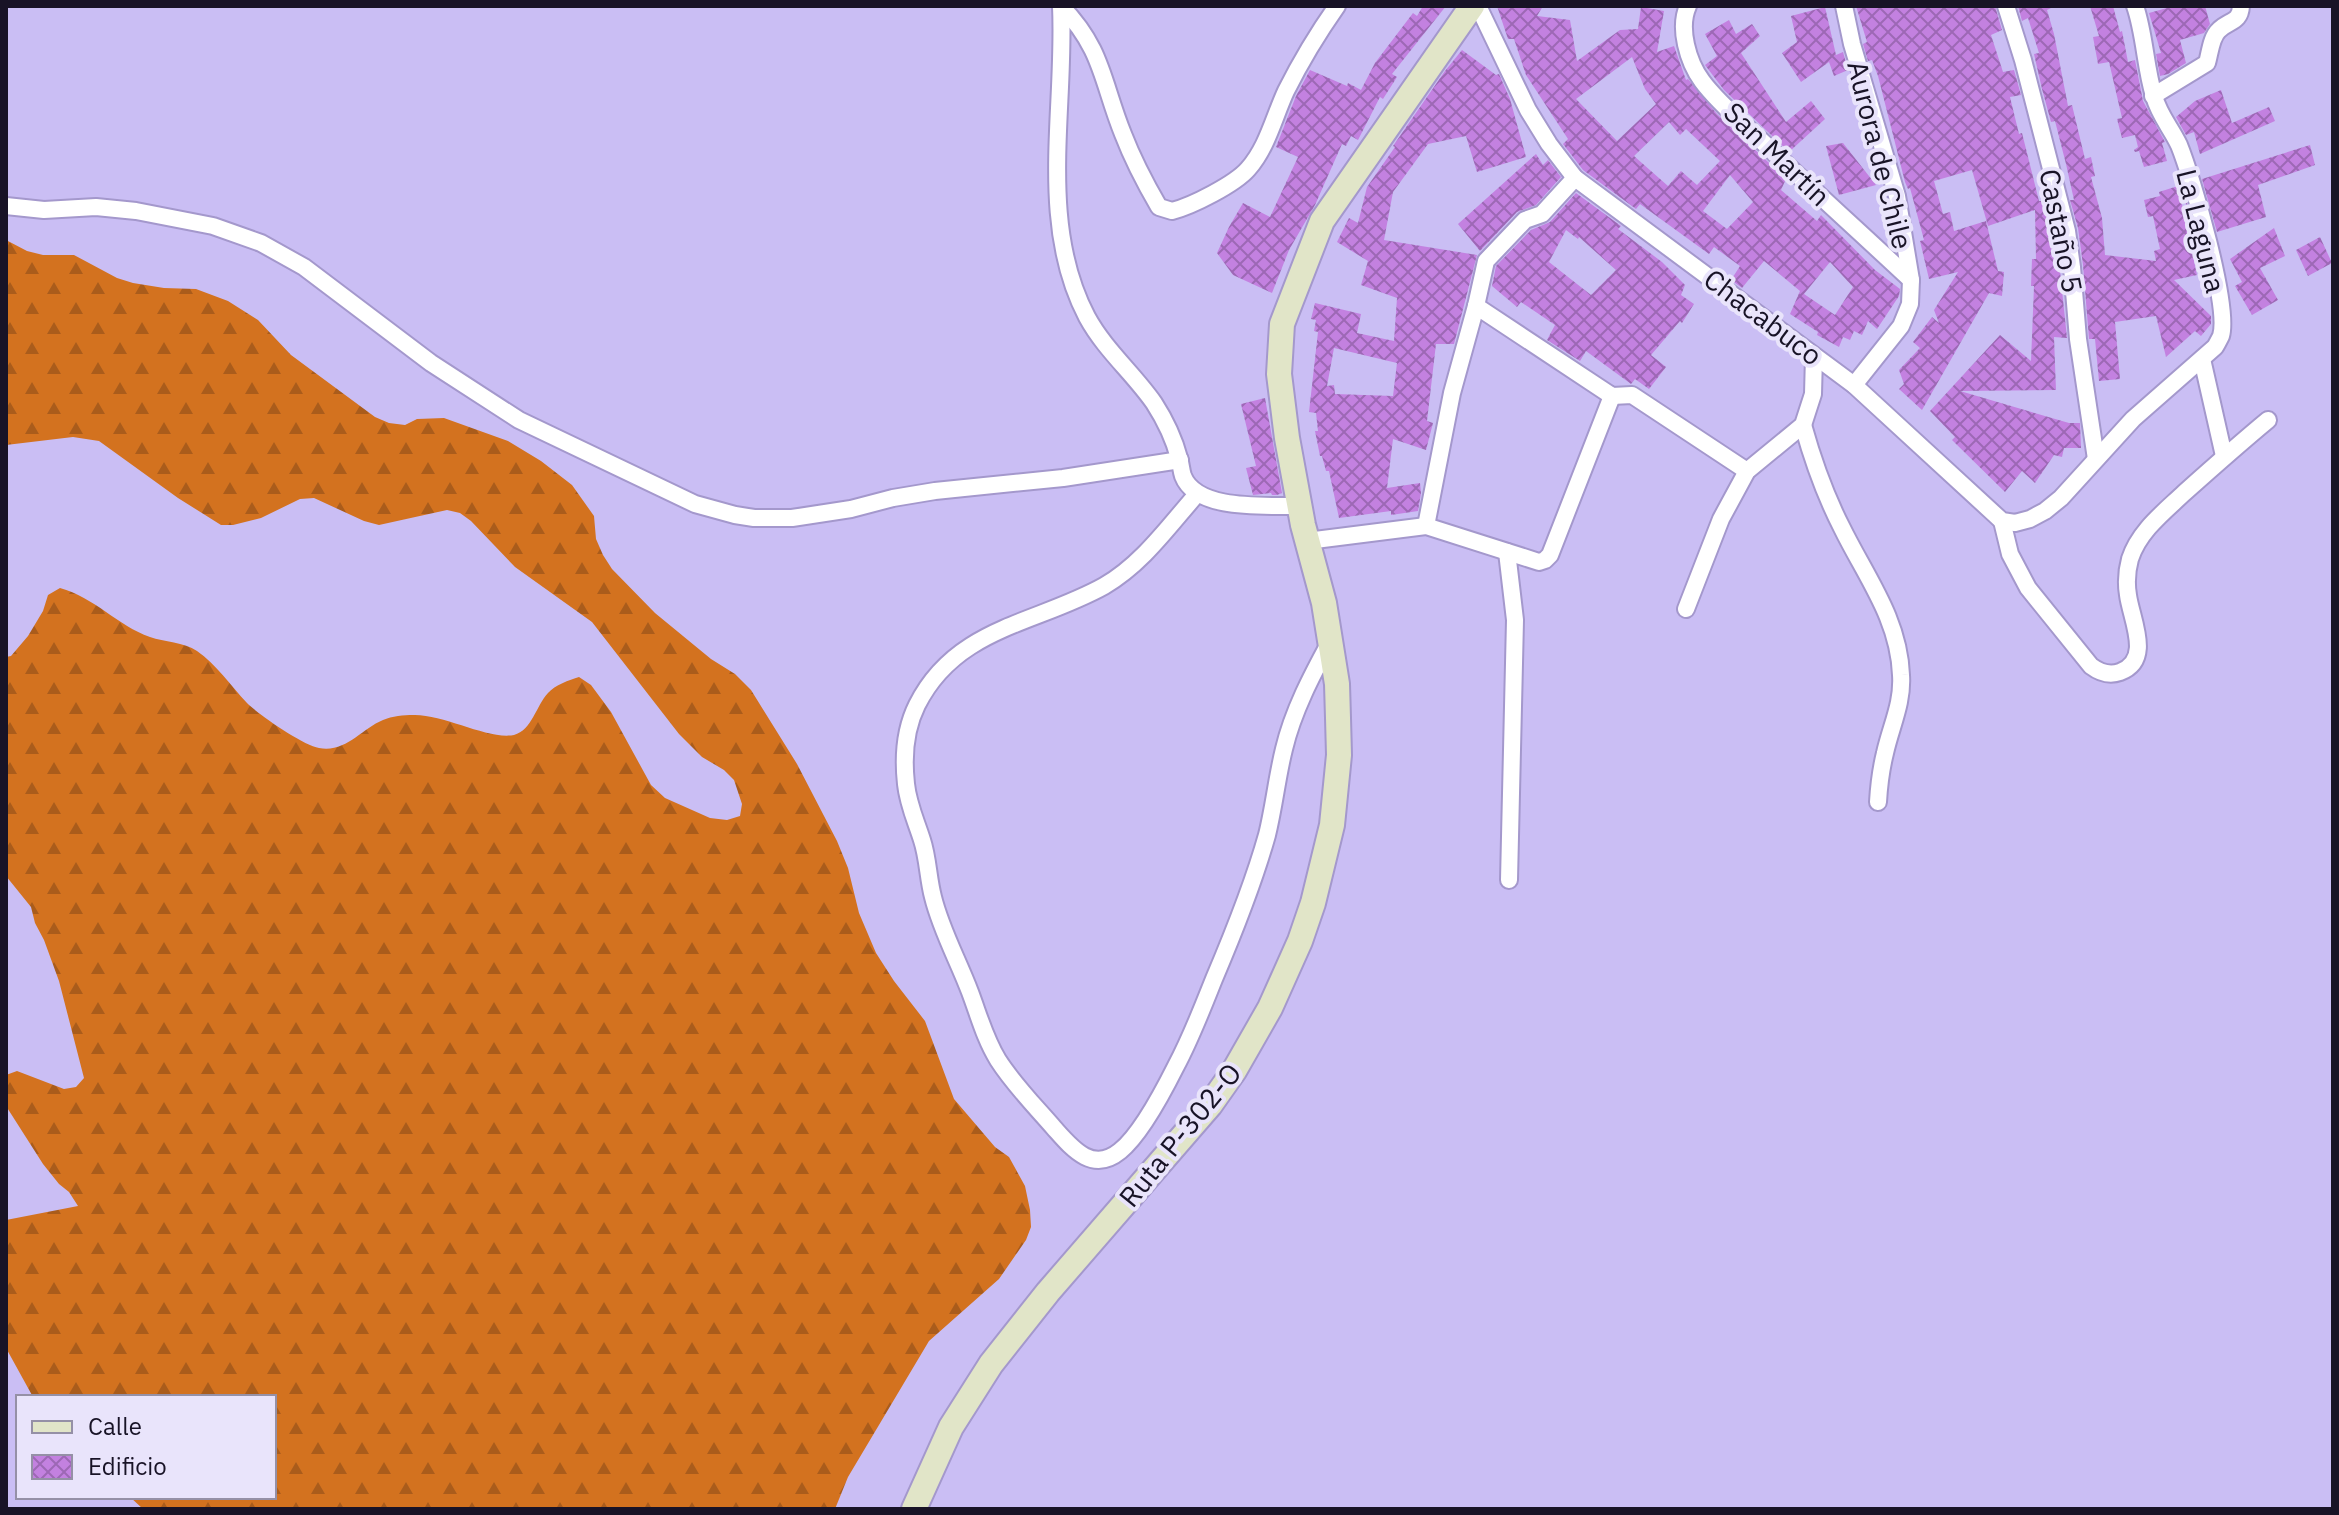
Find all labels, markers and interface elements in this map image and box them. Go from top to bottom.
street label: Aurora de Chile [1839,57,1922,253]
street label: San Martín [1716,94,1839,214]
street label: La Laguna [2168,165,2235,296]
street label: Castaño 5 [2031,166,2092,296]
street label: Chacabuco [1697,260,1830,373]
street label: Ruta P-302-O [1110,1055,1249,1214]
legend [16,1395,276,1499]
text: Calle [88,1410,142,1442]
text: Edificio [88,1450,167,1482]

